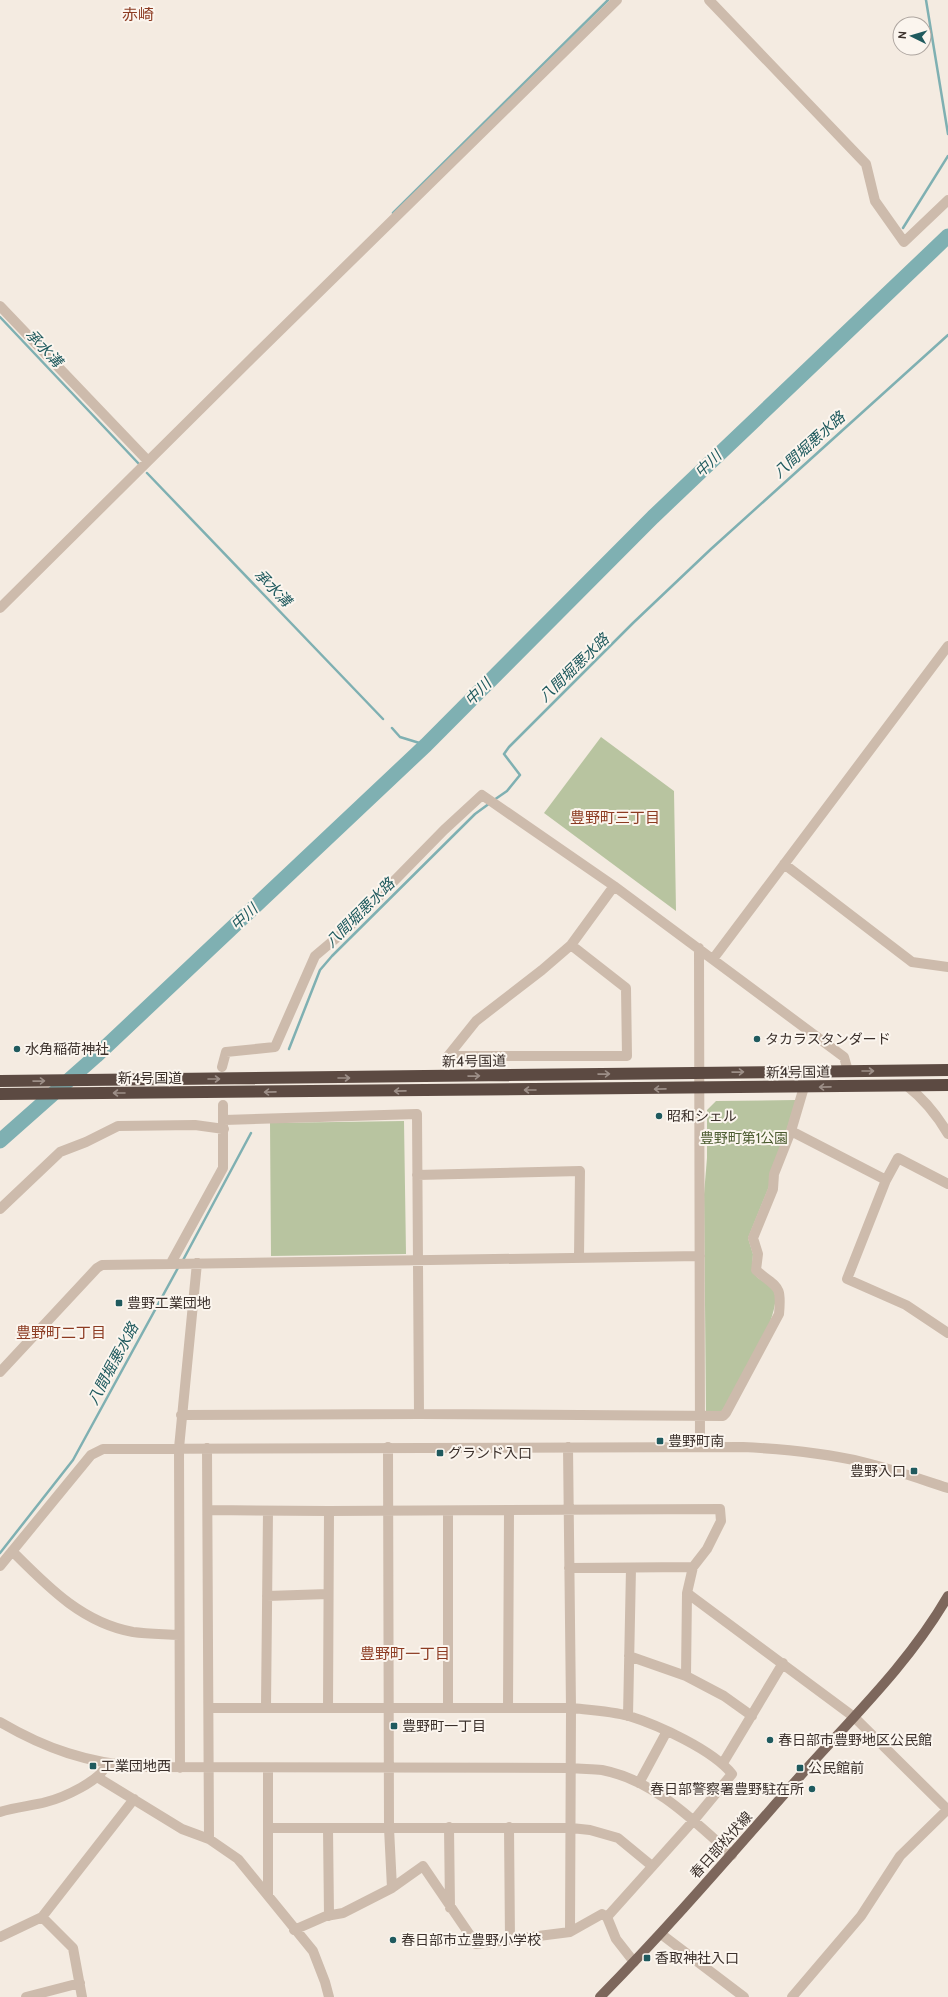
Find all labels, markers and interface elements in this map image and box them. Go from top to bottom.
district label: 赤崎 [122,5,154,24]
north arrow [892,16,932,56]
text: N [895,31,909,40]
water label: 承水溝 [22,325,67,372]
water label: 八間堀悪水路 [770,407,850,482]
water label: 中川 [691,446,726,481]
water label: 承水溝 [251,566,296,612]
water label: 八間堀悪水路 [535,629,614,706]
water label: 中川 [461,674,496,709]
district label: 豊野町三丁目 [570,809,660,827]
water label: 八間堀悪水路 [322,873,400,951]
water label: 中川 [227,899,263,934]
place label: タカラスタンダード [765,1030,891,1048]
marker: タカラスタンダード [752,1034,762,1044]
place label: 水角稲荷神社 [25,1040,109,1058]
marker: 水角稲荷神社 [12,1044,22,1054]
street label: 新4号国道 [442,1051,506,1071]
street label: 新4号国道 [766,1062,830,1082]
one-way arrow [861,1067,874,1075]
one-way arrow [731,1068,744,1076]
street label: 新4号国道 [118,1069,182,1087]
one-way arrow [597,1070,610,1078]
one-way arrow [467,1073,480,1080]
one-way arrow [337,1074,350,1082]
one-way arrow [207,1075,220,1083]
one-way arrow [32,1077,45,1085]
one-way arrow [819,1083,832,1090]
one-way arrow [654,1085,667,1093]
one-way arrow [524,1086,537,1094]
one-way arrow [394,1087,407,1095]
one-way arrow [264,1088,277,1096]
one-way arrow [113,1089,126,1097]
place label: 昭和シェル [667,1107,737,1125]
marker: 昭和シェル [654,1111,664,1121]
park label: 豊野町第1公園 [700,1129,788,1147]
place label: 豊野工業団地 [127,1294,211,1312]
marker: 豊野工業団地 [114,1298,124,1308]
water label: 八間堀悪水路 [84,1318,143,1408]
district label: 豊野町二丁目 [16,1324,106,1342]
place label: 豊野町南 [668,1432,724,1450]
marker: 豊野町南 [655,1436,665,1446]
place label: グランド入口 [448,1444,532,1462]
marker: グランド入口 [435,1448,445,1458]
place label: 豊野入口 [850,1462,906,1480]
marker: 豊野入口 [909,1466,919,1476]
district label: 豊野町一丁目 [360,1645,450,1663]
place label: 豊野町一丁目 [402,1717,486,1735]
marker: 豊野町一丁目 [389,1721,399,1731]
place label: 春日部市豊野地区公民館 [778,1731,932,1749]
marker: 春日部市豊野地区公民館 [765,1735,775,1745]
place label: 工業団地西 [101,1757,171,1775]
place label: 公民館前 [808,1759,864,1777]
marker: 工業団地西 [88,1761,98,1771]
marker: 公民館前 [795,1763,805,1773]
place label: 春日部警察署豊野駐在所 [650,1780,804,1798]
marker: 春日部警察署豊野駐在所 [807,1784,817,1794]
street label: 春日部松伏線 [686,1808,756,1882]
place label: 春日部市立豊野小学校 [401,1931,541,1949]
marker: 春日部市立豊野小学校 [388,1935,398,1945]
place label: 香取神社入口 [655,1949,739,1967]
marker: 香取神社入口 [642,1953,652,1963]

